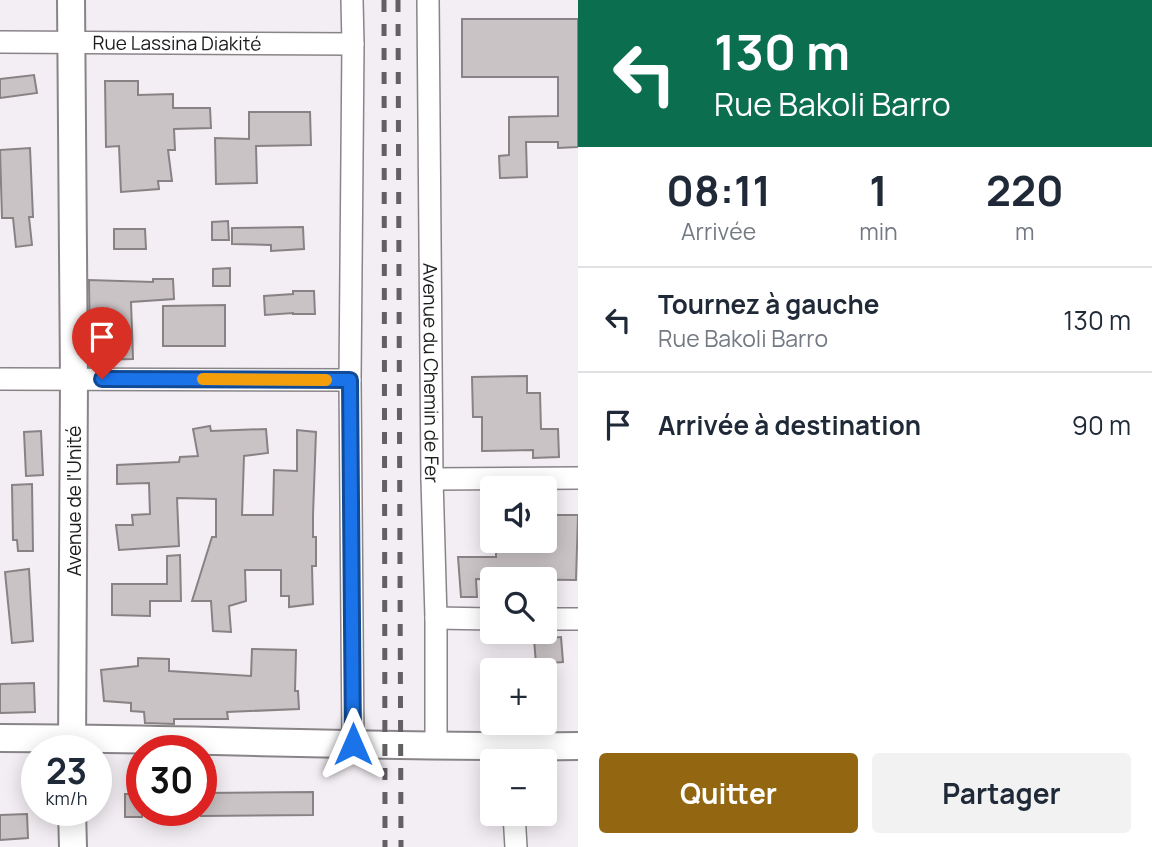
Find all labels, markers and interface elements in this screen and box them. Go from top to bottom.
text: 130 m [714,18,850,85]
icon: left [599,28,690,119]
street label: Rue Lassina Diakité [92,30,262,56]
text: Rue Bakoli Barro [714,82,951,126]
text: 08:11 [666,161,771,219]
text: 1 [869,161,888,219]
text: 220 [986,161,1064,219]
text: Arrivée [681,215,756,247]
text: min [859,215,898,247]
text: m [1015,215,1035,247]
street label: Avenue du Chemin de Fer [417,263,445,484]
text: Tournez à gauche [658,286,879,322]
icon: left [599,301,637,339]
text: 130 m [1063,302,1131,338]
pin [72,307,132,379]
icon: arrive [83,318,121,356]
text: Rue Bakoli Barro [658,322,828,354]
icon: arrive [599,406,637,444]
text: Arrivée à destination [658,407,921,443]
text: 90 m [1072,407,1131,443]
street label: Avenue de l'Unité [61,426,87,576]
map controls [480,476,557,826]
button: sound [480,476,557,553]
button: search [480,567,557,644]
button: + [480,658,557,735]
position arrow [316,707,390,781]
speed limit sign: 30 [126,735,217,826]
text: 23 [46,747,87,795]
button: − [480,749,557,826]
button: Quitter [599,753,858,833]
button: Partager [872,753,1131,833]
text: km/h [46,786,87,810]

